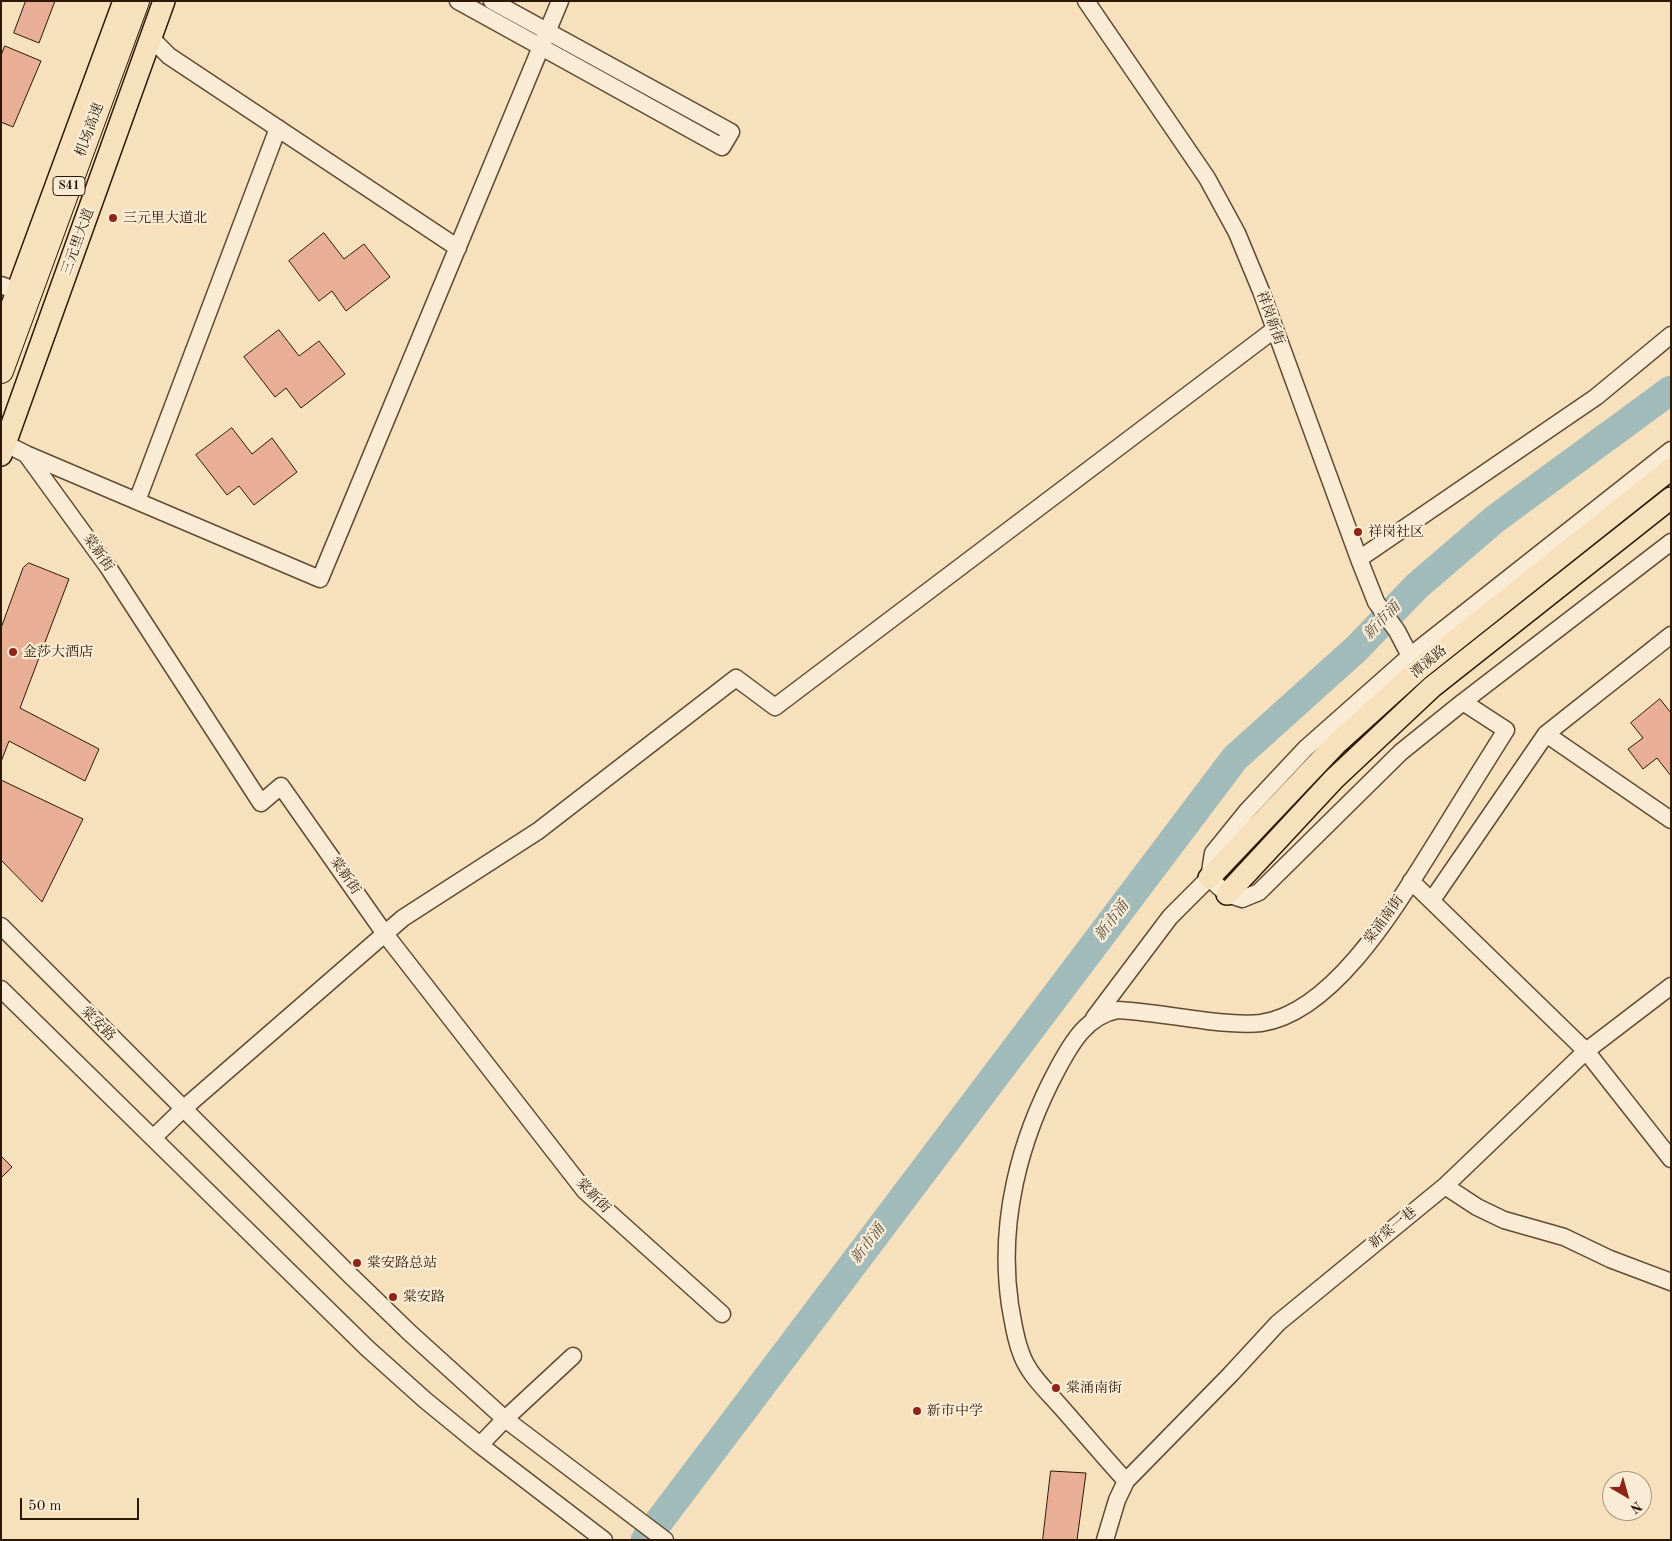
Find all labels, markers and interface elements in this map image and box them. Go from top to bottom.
street label: 机场高速 [73,101,107,159]
road number: S41 [53,177,85,196]
street label: 三元里大道 [58,206,98,278]
place label: 三元里大道北 [123,210,207,226]
marker: 三元里大道北 [107,212,119,224]
street label: 祥岗新街 [1253,289,1287,347]
place label: 祥岗社区 [1368,524,1424,540]
marker: 祥岗社区 [1352,526,1364,538]
street label: 棠新街 [79,531,117,575]
water label: 新市涌 [1360,599,1404,643]
street label: 潭溪路 [1408,642,1450,682]
place label: 金莎大酒店 [23,644,93,660]
marker: 金莎大酒店 [7,646,19,658]
street label: 棠新街 [326,854,364,898]
street label: 棠涌南街 [1361,892,1407,948]
water label: 新市涌 [1091,898,1133,944]
street label: 棠安路 [77,1003,119,1045]
street label: 棠新街 [572,1175,614,1217]
street label: 新棠一巷 [1366,1204,1420,1252]
water label: 新市涌 [847,1221,889,1267]
place label: 棠安路总站 [367,1255,437,1271]
marker: 棠安路总站 [351,1257,363,1269]
place label: 棠安路 [403,1289,445,1305]
marker: 棠安路 [387,1291,399,1303]
place label: 棠涌南街 [1066,1380,1122,1396]
marker: 棠涌南街 [1050,1382,1062,1394]
place label: 新市中学 [927,1403,983,1419]
marker: 新市中学 [911,1405,923,1417]
north arrow [1602,1471,1652,1521]
scale bar [22,1488,141,1520]
text: N [1627,1498,1644,1516]
text: 50 m [28,1499,62,1514]

